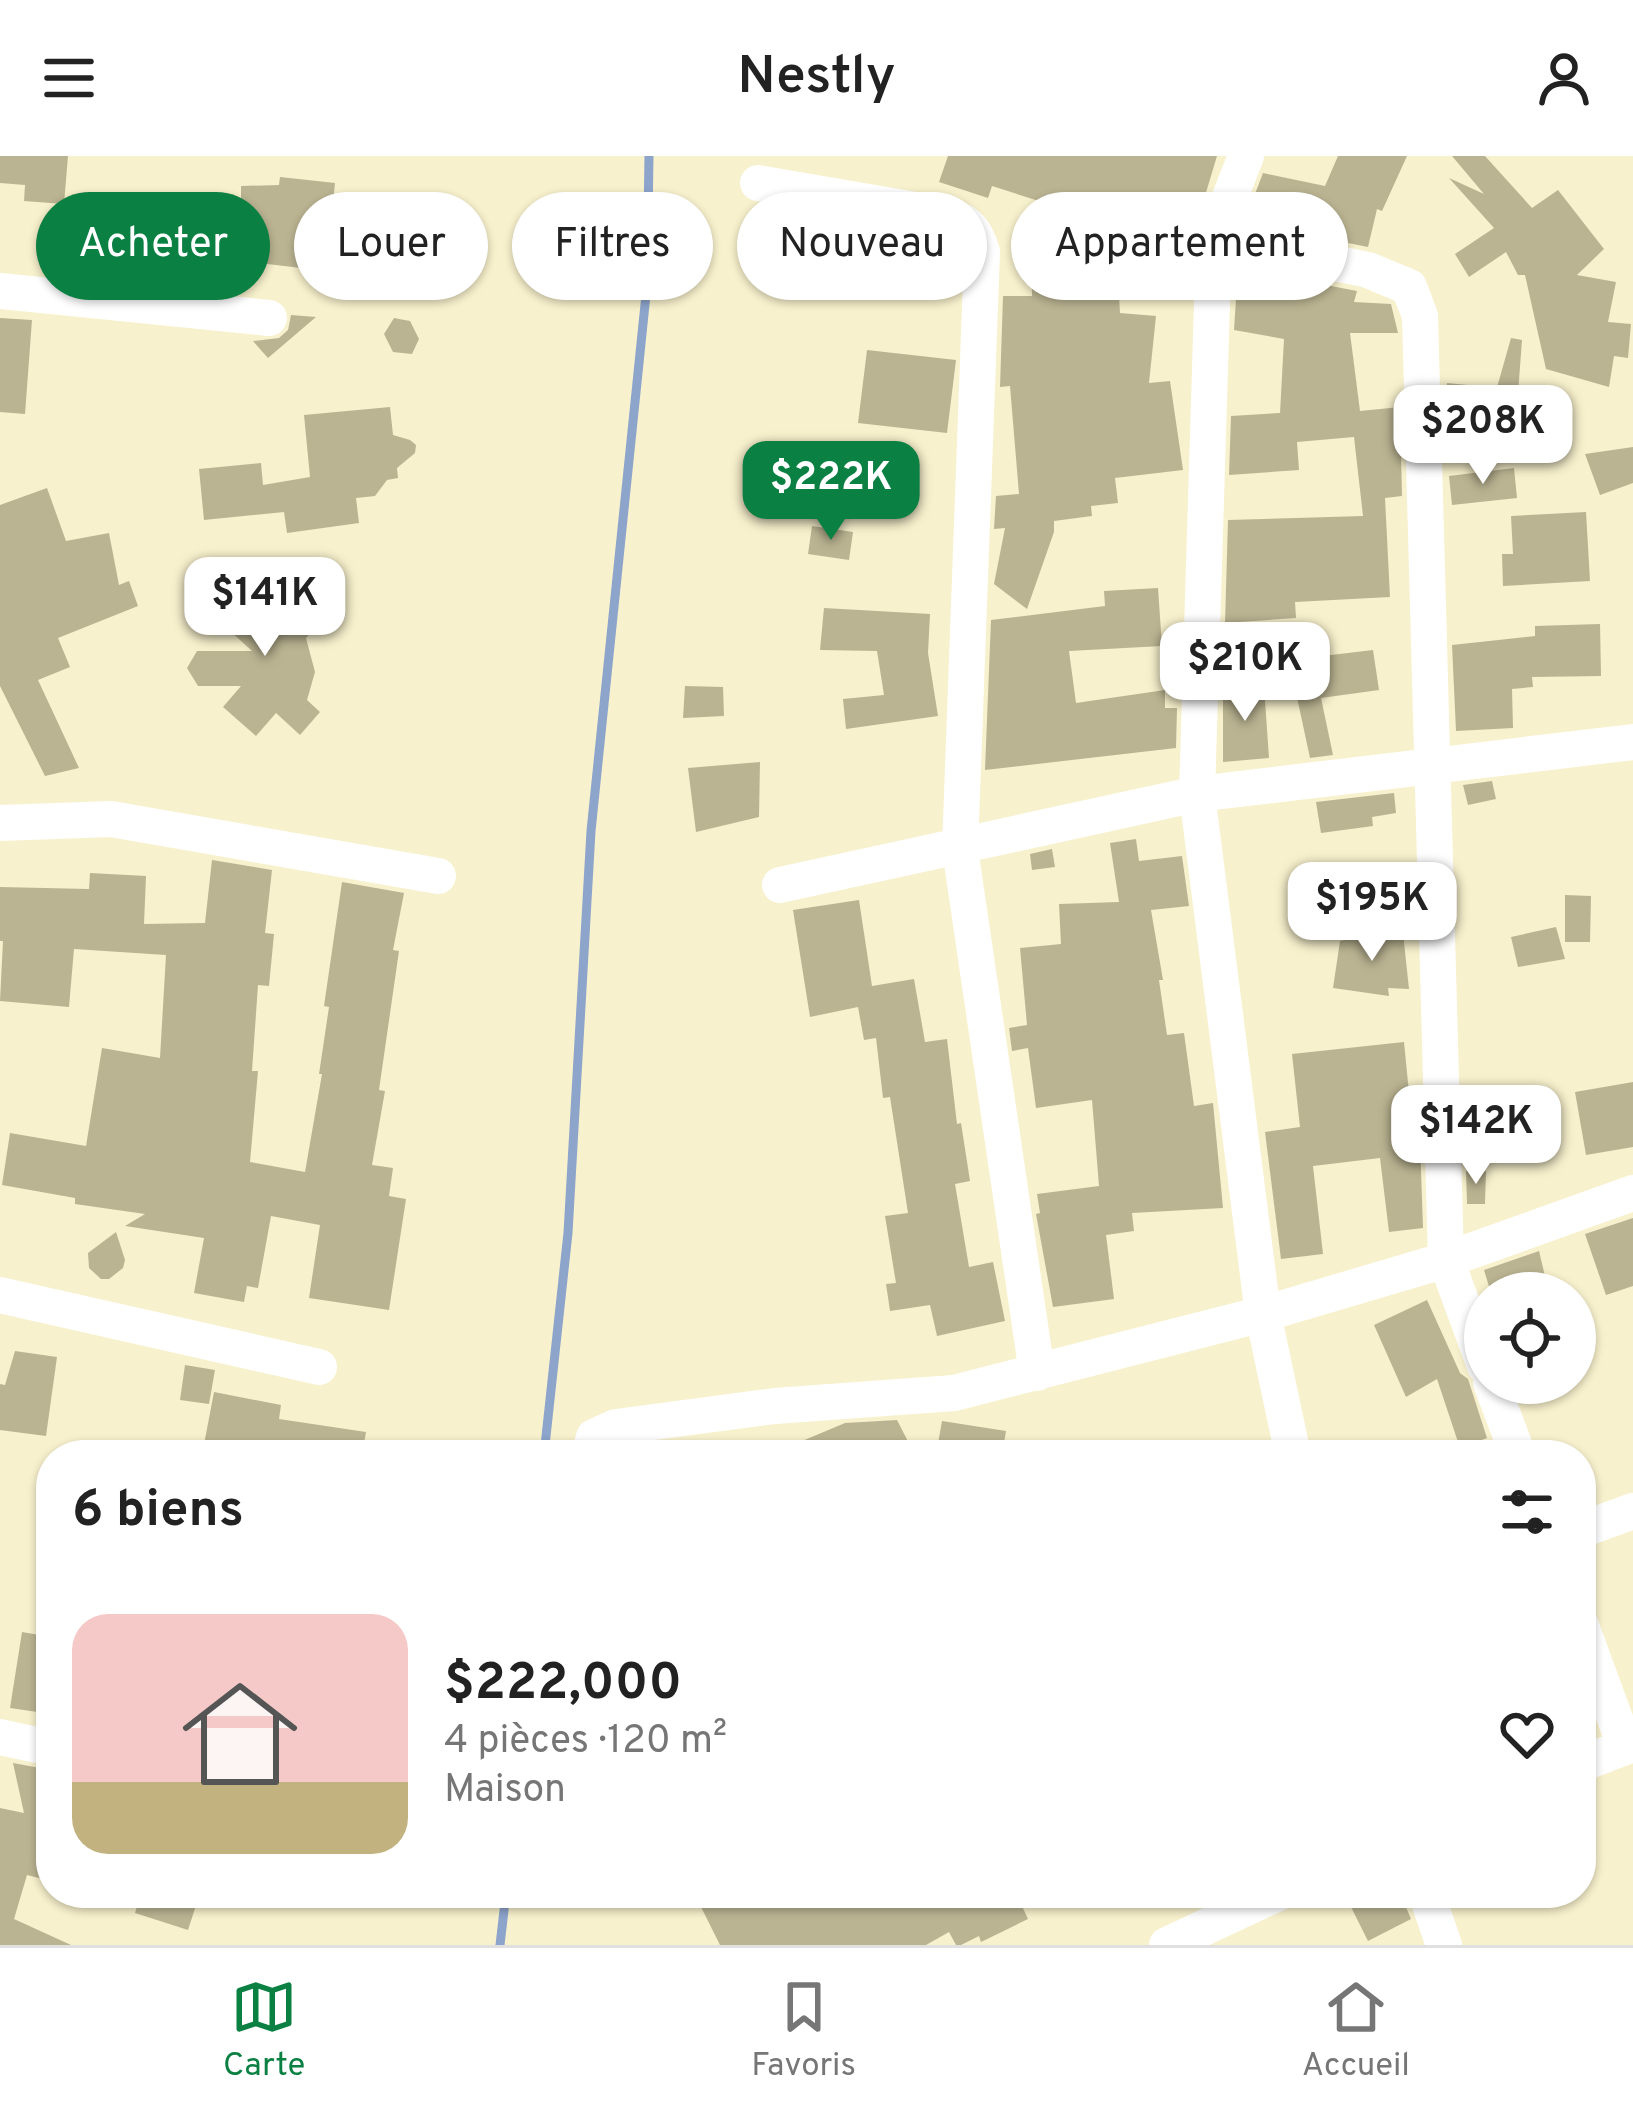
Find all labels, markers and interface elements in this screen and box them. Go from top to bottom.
text: Nestly [737,44,896,113]
icon: menu [36,45,102,111]
icon: person [1531,45,1597,111]
chip: Acheter [36,192,270,300]
chip: Louer [294,192,488,300]
chip: Filtres [512,192,713,300]
chip: Nouveau [737,192,987,300]
chip: Appartement [1011,192,1348,300]
pin: $208K [1399,385,1567,487]
text: $208K [1420,399,1546,448]
pin: $222K [747,441,915,543]
text: $222K [770,455,892,504]
pin: $141K [181,557,349,659]
text: $141K [211,571,319,620]
pin: $210K [1161,622,1329,724]
text: $210K [1187,636,1303,685]
pin: $195K [1288,862,1456,964]
text: $195K [1315,876,1429,925]
pin: $142K [1392,1085,1560,1187]
text: $142K [1418,1099,1534,1148]
map controls [1464,1272,1596,1404]
button: locate [1464,1272,1596,1404]
icon: filters [1494,1479,1560,1545]
text: 6 biens [72,1480,244,1545]
text: $222,000 [444,1653,682,1718]
icon: home [168,1662,312,1806]
icon: heart [1494,1701,1560,1767]
text: 4 pièces · 120 m² [444,1718,727,1767]
text: Maison [444,1767,566,1816]
tab: Carte [223,1974,305,2088]
tab: Favoris [751,1974,856,2088]
tab: Accueil [1302,1974,1410,2088]

